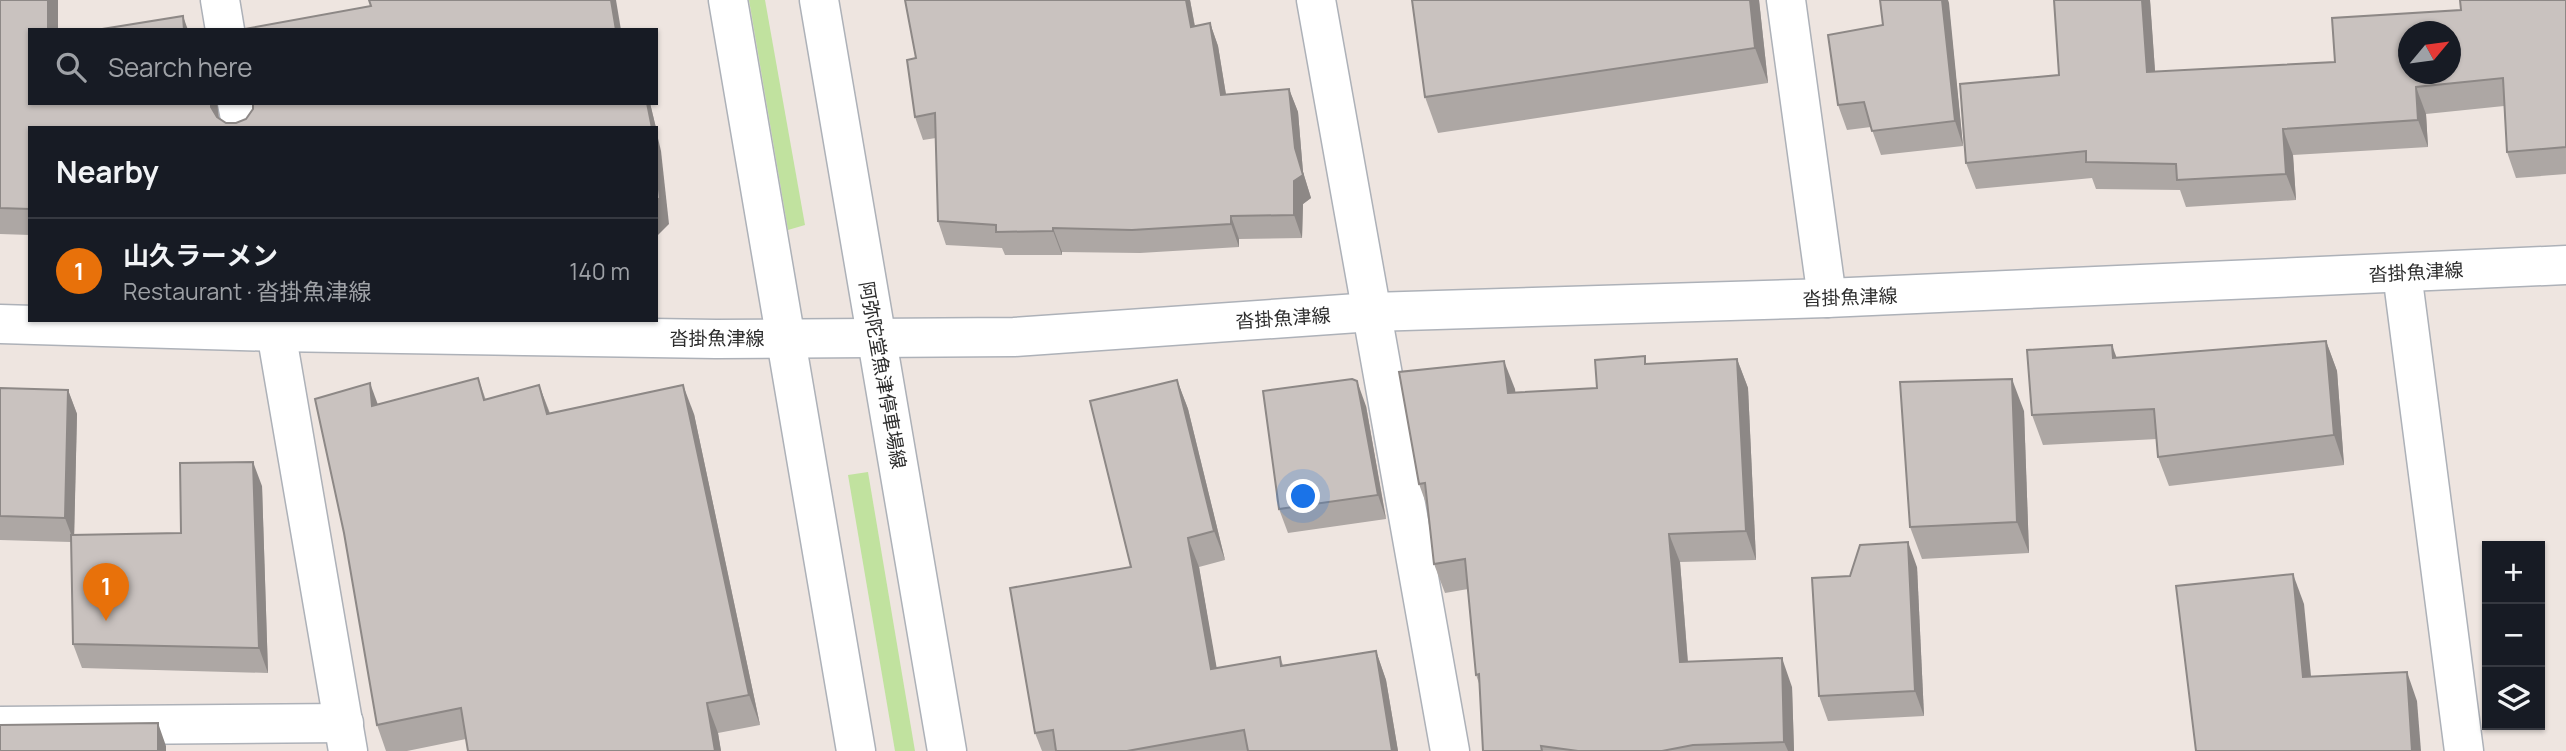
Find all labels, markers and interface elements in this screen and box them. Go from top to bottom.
north arrow [2398,21,2461,84]
search box [28,28,658,105]
icon: search [52,48,90,86]
text: Search here [108,49,253,85]
text: Nearby [56,151,159,192]
text: 山久ラーメン [123,237,278,273]
text: 1 [74,255,84,287]
text: 140 m [569,255,630,287]
street label: 沓掛魚津線 [2368,257,2464,287]
text: Restaurant · 沓掛魚津線 [123,275,372,307]
street label: 阿弥陀堂魚津停車場線 [854,279,912,471]
street label: 沓掛魚津線 [1802,282,1898,312]
street label: 沓掛魚津線 [1235,302,1331,334]
street label: 沓掛魚津線 [669,325,765,351]
your location [1286,479,1320,513]
map controls [2482,541,2545,730]
button: + [2482,541,2545,604]
pin: 1 [83,563,129,621]
button: − [2482,604,2545,667]
button: layers [2482,667,2545,730]

